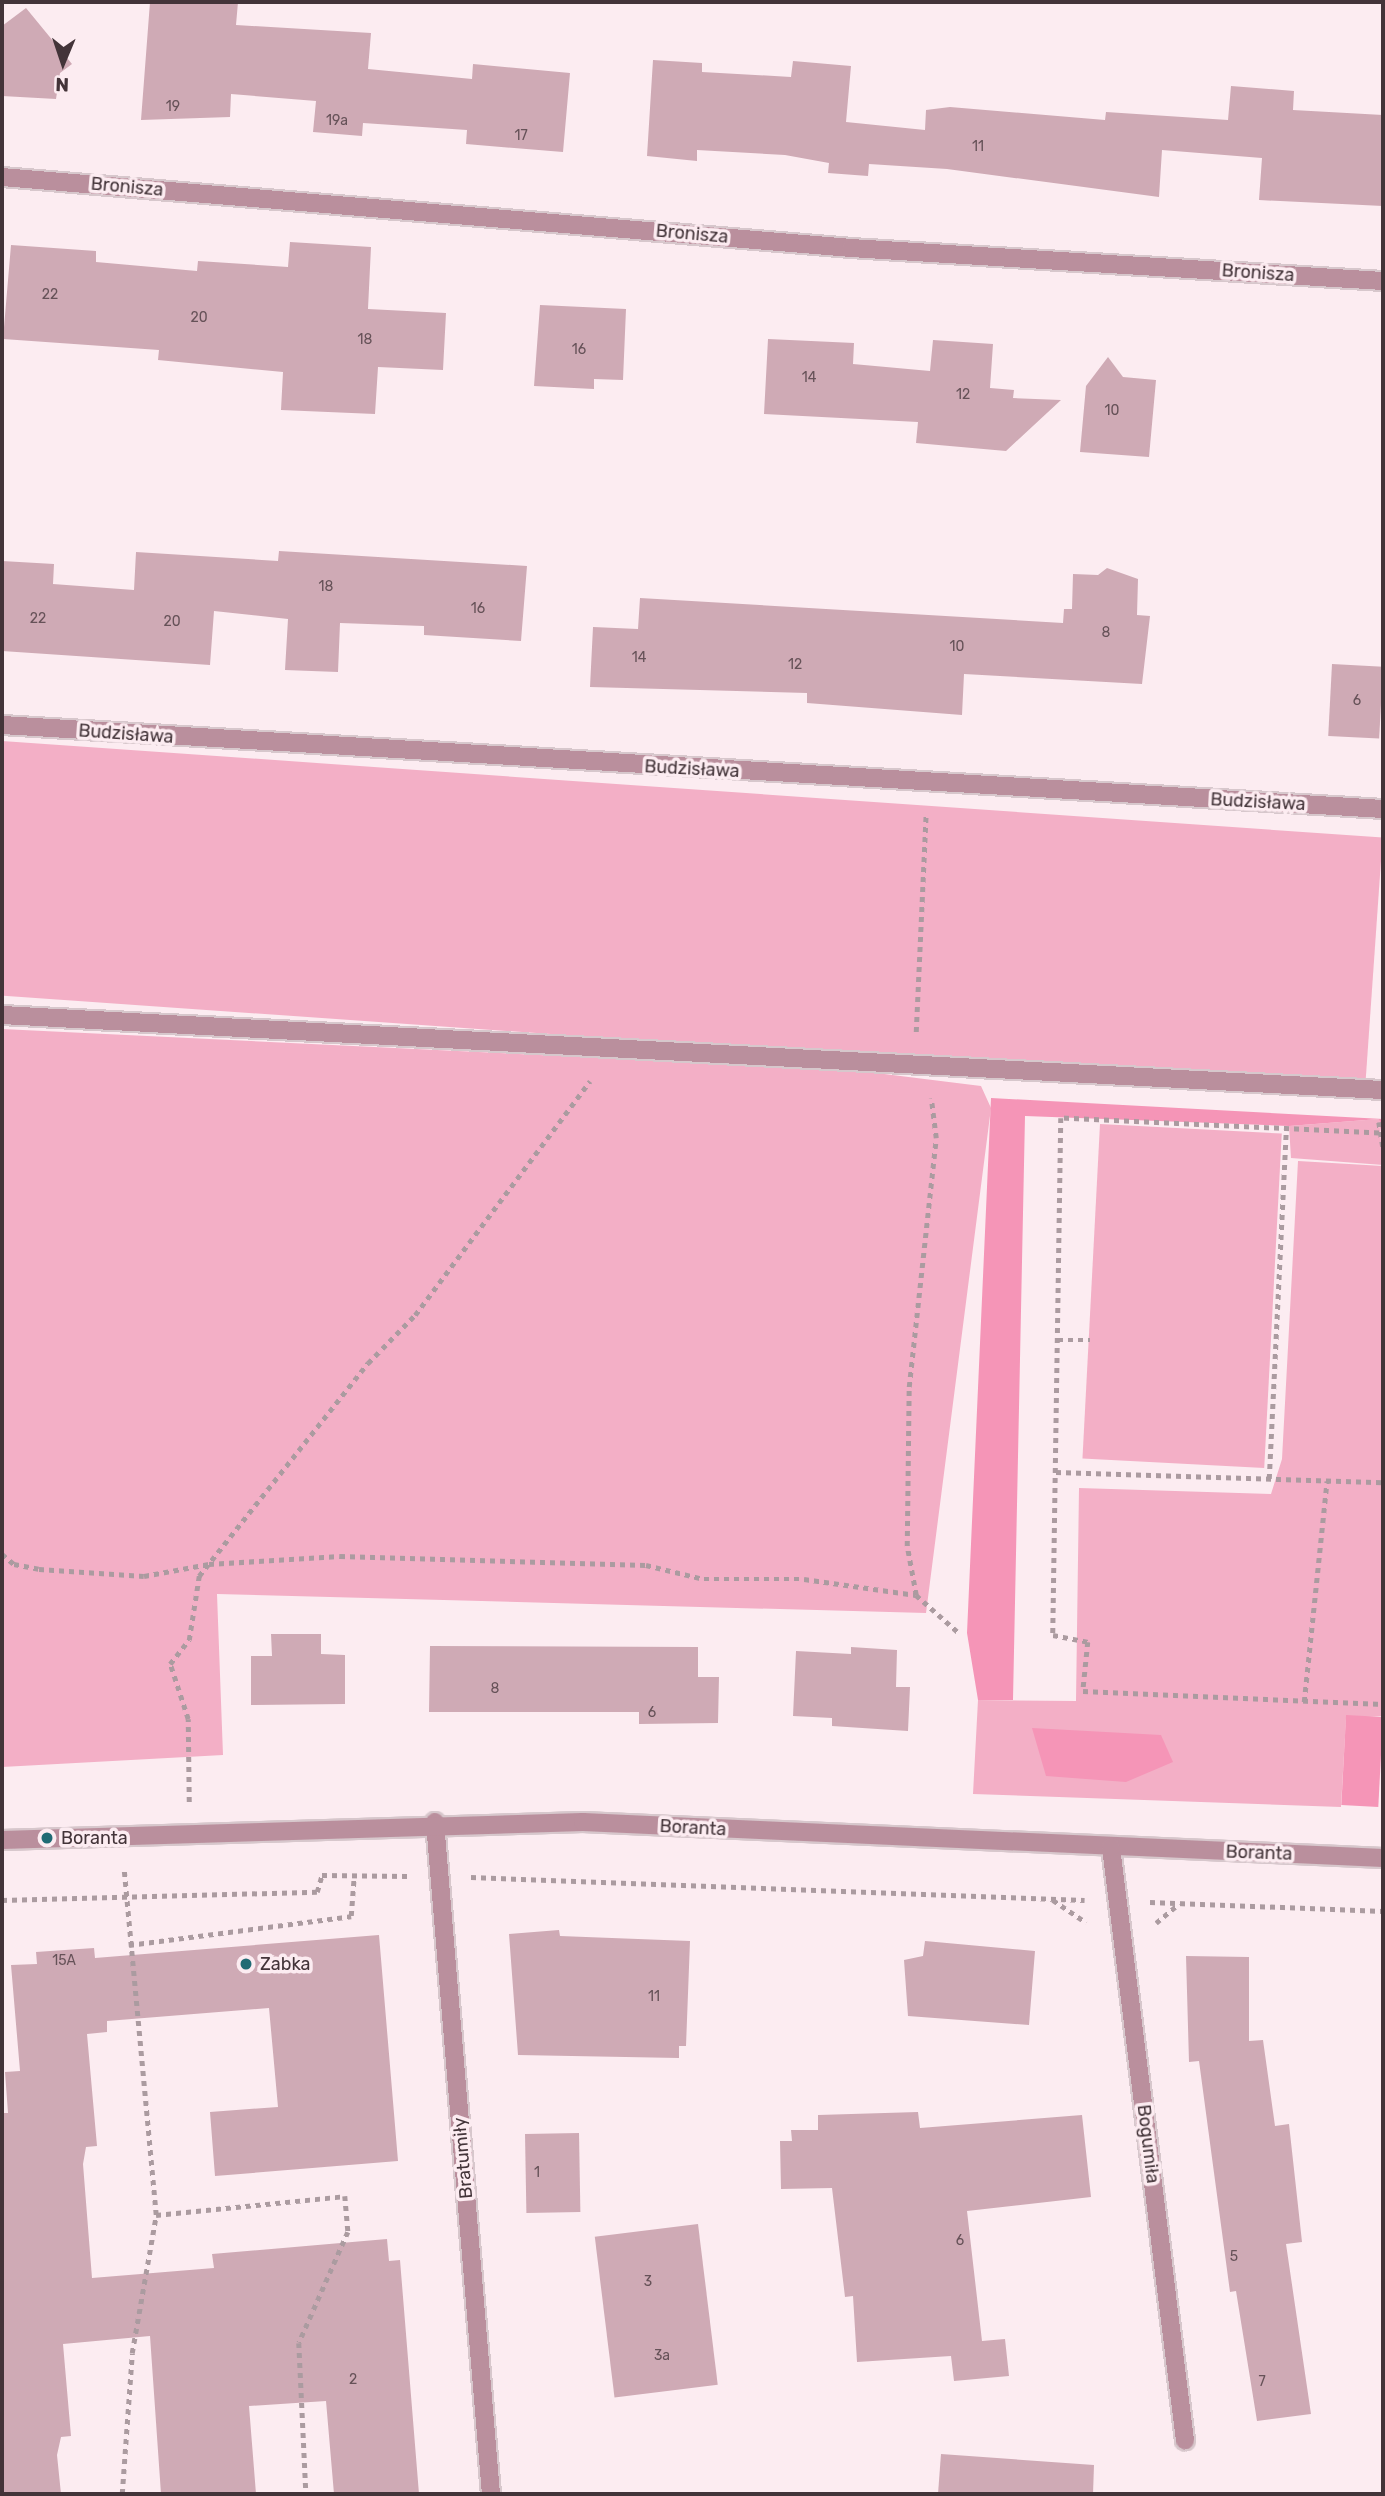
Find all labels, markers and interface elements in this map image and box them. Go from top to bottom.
north arrow [28,28,98,98]
text: N [55,73,69,96]
house number: 19 [166,99,180,115]
house number: 19a [326,113,348,129]
house number: 17 [514,128,528,144]
house number: 11 [972,139,984,155]
street label: Bronisza [90,173,164,201]
street label: Bronisza [655,220,729,248]
street label: Bronisza [1221,260,1295,286]
house number: 22 [42,287,58,303]
house number: 20 [190,310,208,326]
house number: 18 [358,332,372,348]
house number: 16 [572,342,586,358]
house number: 14 [802,370,816,386]
house number: 12 [956,387,970,403]
house number: 10 [1105,403,1119,419]
house number: 18 [319,579,333,595]
house number: 16 [471,601,485,617]
house number: 22 [30,611,46,627]
house number: 20 [163,614,181,630]
house number: 8 [1102,625,1110,641]
house number: 10 [950,639,964,655]
house number: 14 [632,650,646,666]
house number: 12 [788,657,802,673]
house number: 6 [1353,693,1361,709]
street label: Budzisława [78,720,174,748]
street label: Budzisława [644,756,740,782]
street label: Budzisława [1210,789,1306,815]
house number: 8 [491,1681,499,1697]
house number: 6 [648,1705,656,1721]
street label: Boranta [659,1815,727,1841]
place label: Boranta [61,1827,128,1849]
marker: Boranta [39,1830,55,1846]
street label: Boranta [1225,1841,1293,1865]
house number: 15A [52,1953,76,1969]
place label: Zabka [260,1953,310,1975]
marker: Zabka [238,1956,254,1972]
house number: 11 [648,1989,660,2005]
street label: Bogumiła [1132,2103,1164,2185]
street label: Bratumiły [449,2116,477,2200]
house number: 1 [534,2165,540,2181]
house number: 6 [956,2233,964,2249]
house number: 5 [1230,2249,1238,2265]
house number: 3 [644,2274,652,2290]
house number: 3a [654,2348,670,2364]
house number: 2 [349,2372,357,2388]
house number: 7 [1258,2374,1266,2390]

